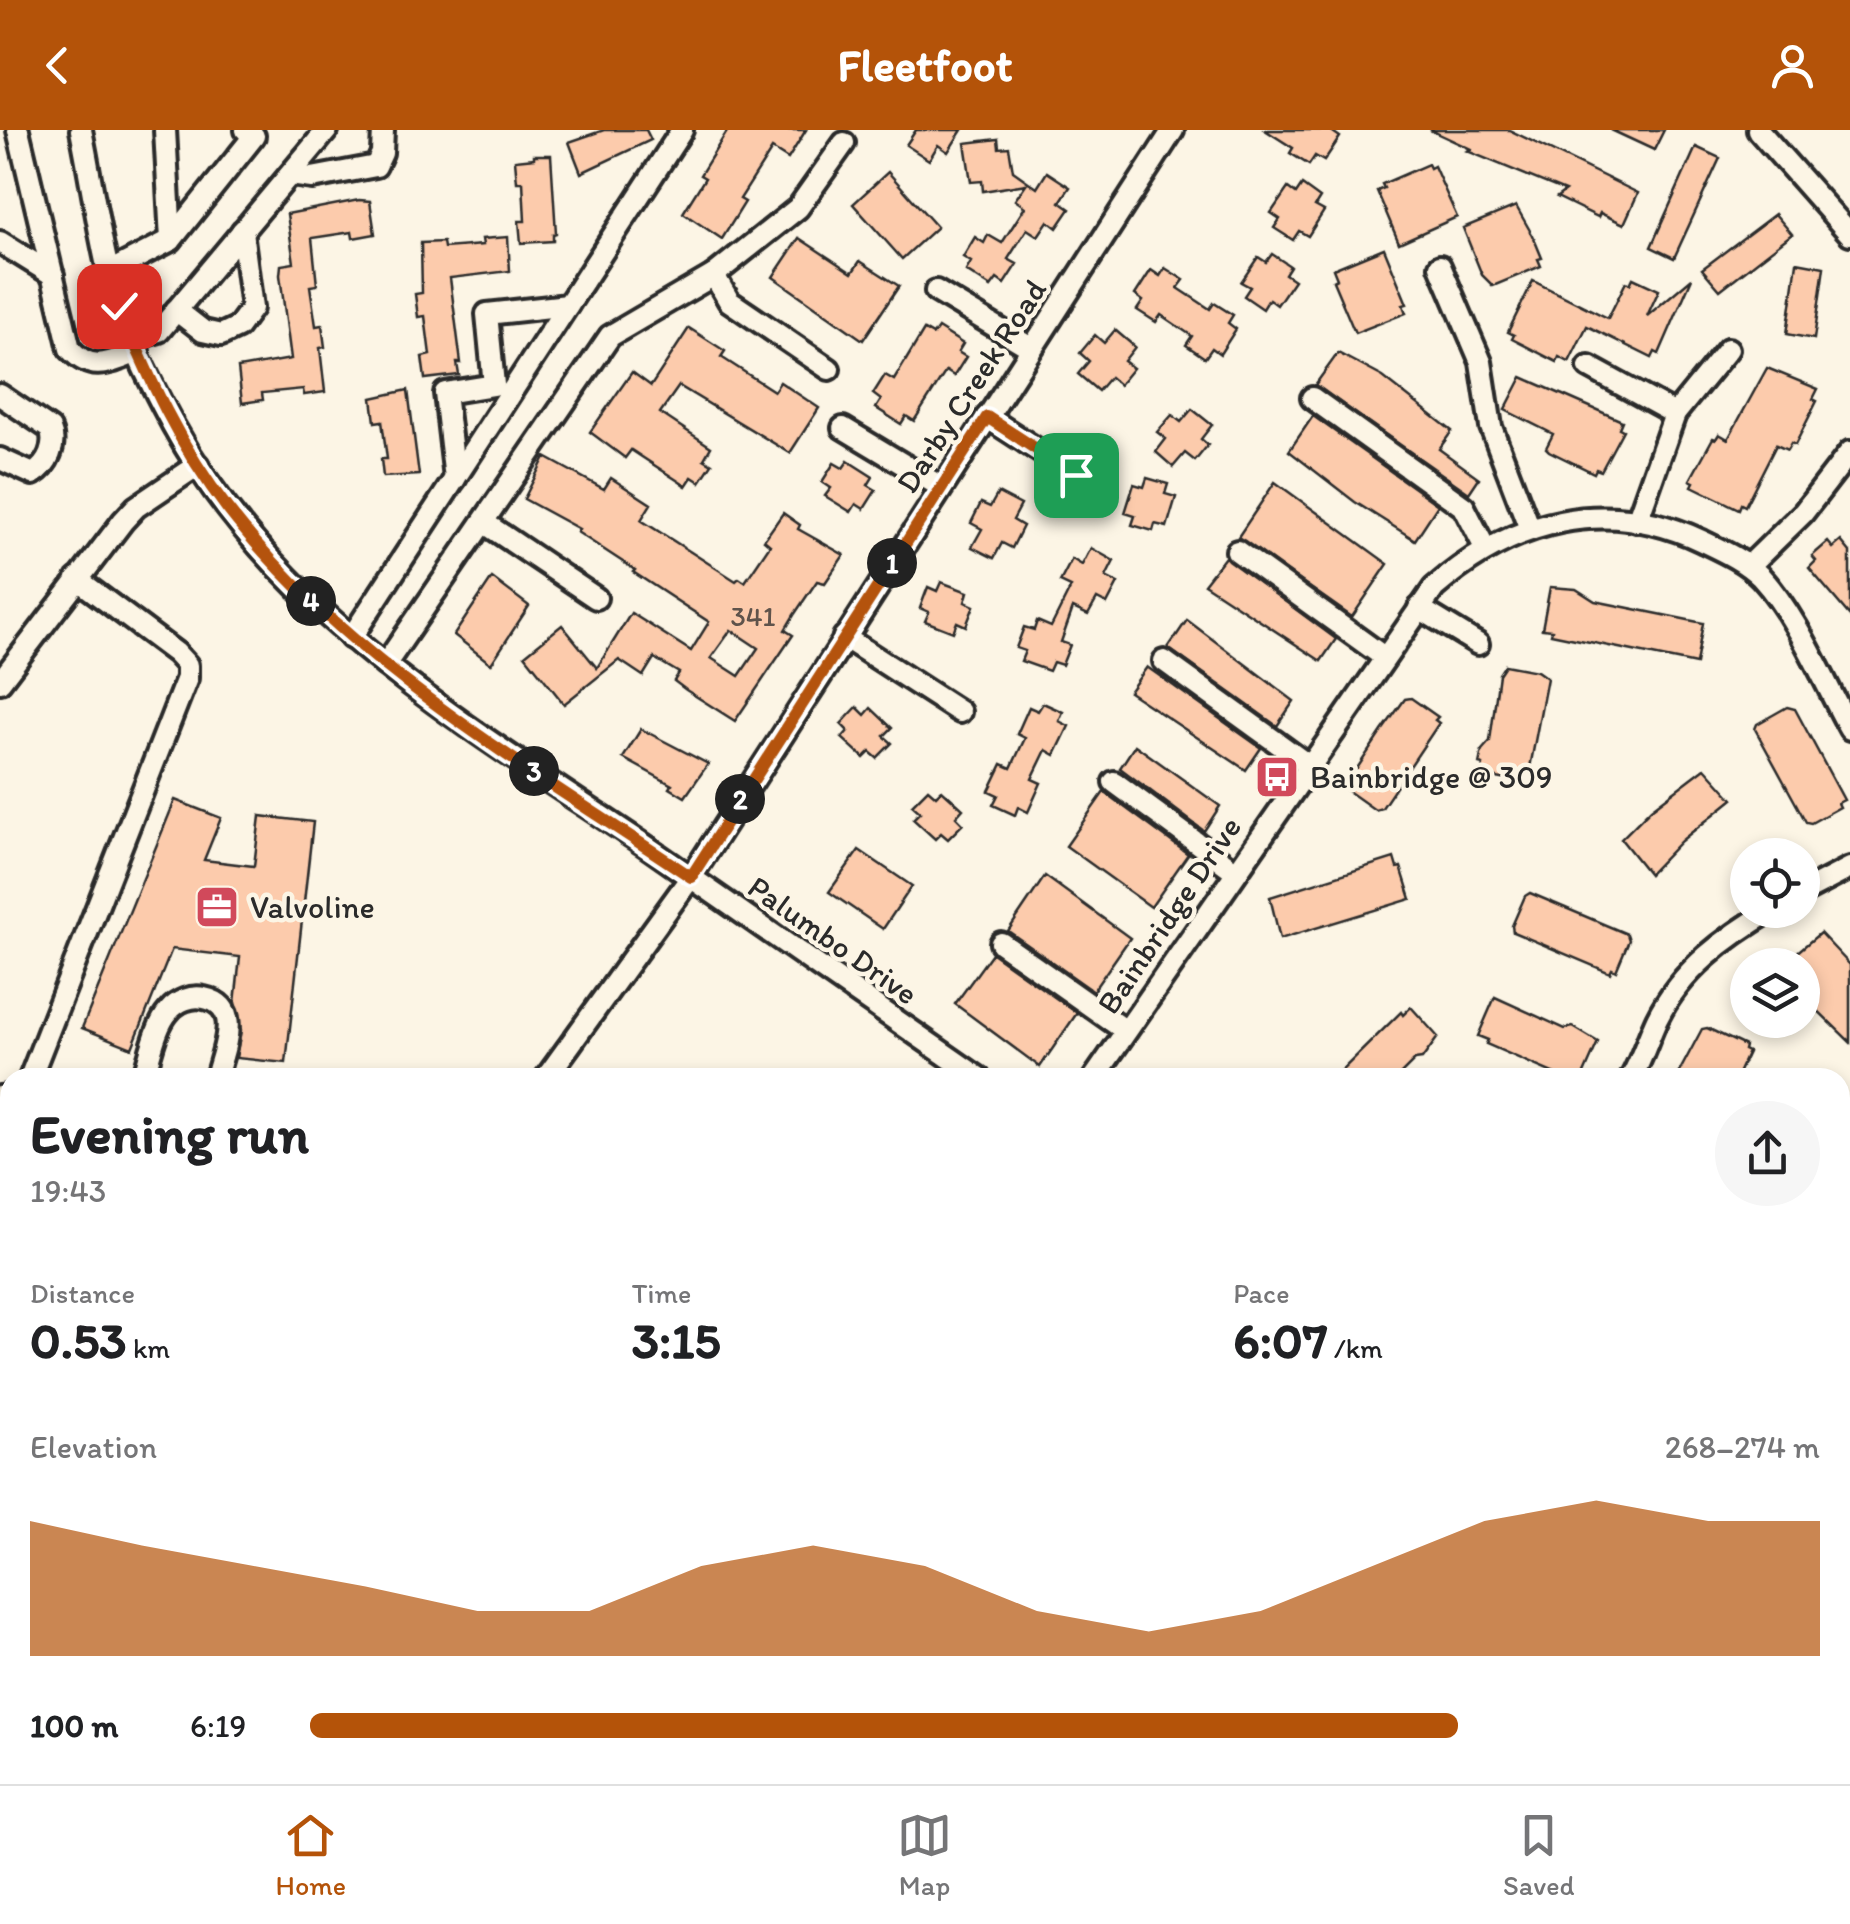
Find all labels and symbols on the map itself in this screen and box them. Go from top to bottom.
pin [77,264,162,349]
street label: Darby Creek Road [888,272,1054,500]
pin [1034,433,1119,518]
pin: 1 [867,538,917,588]
pin: 4 [286,576,336,626]
house number: 341 [730,599,776,633]
pin: 3 [509,746,559,796]
bus stop icon: Bainbridge @ 309 [1254,754,1300,800]
place label: Bainbridge @ 309 [1310,758,1553,796]
pin: 2 [715,774,765,824]
street label: Bainbridge Drive [1089,809,1249,1021]
street label: Palumbo Drive [741,868,925,1012]
office icon: Valvoline [194,884,240,930]
place label: Valvoline [250,888,375,926]

